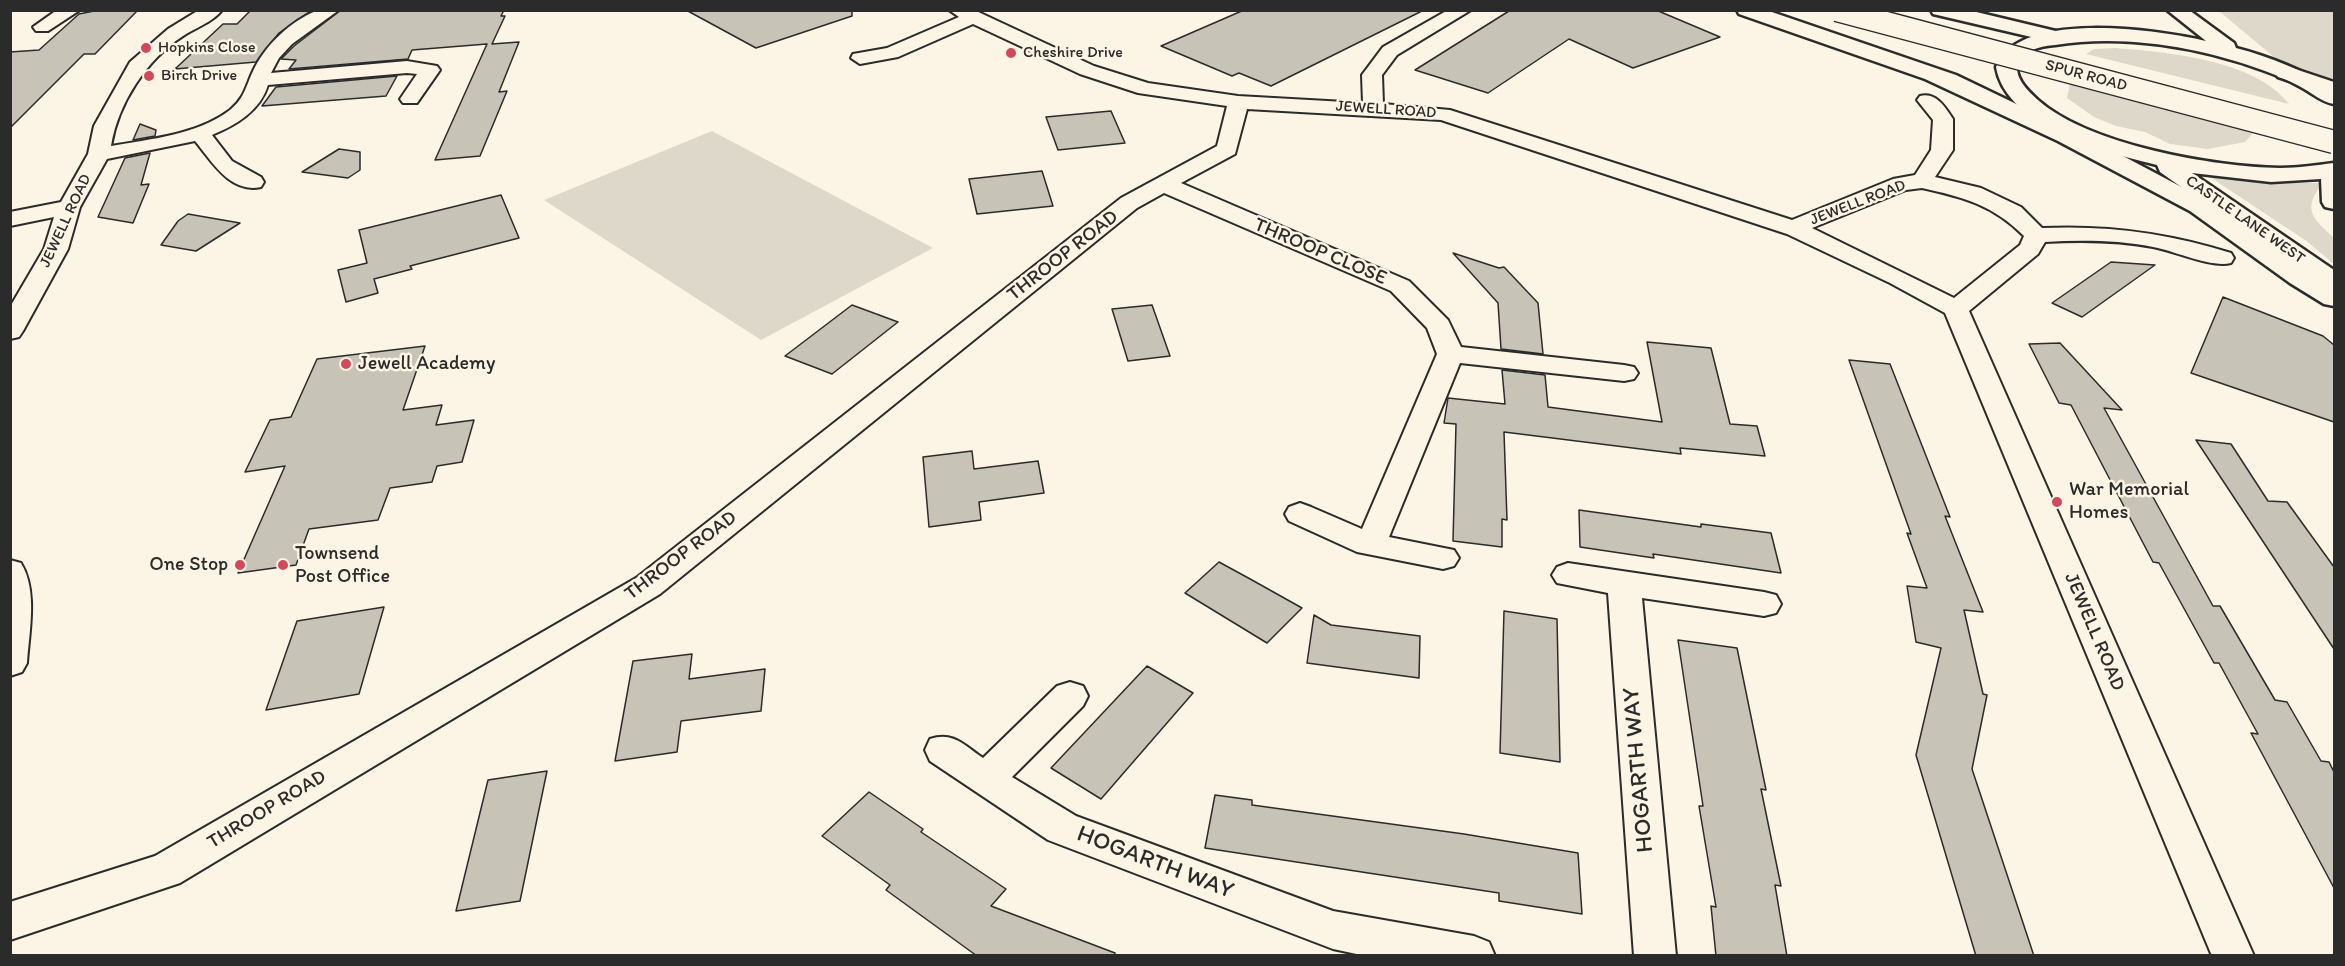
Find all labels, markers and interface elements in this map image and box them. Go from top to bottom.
place label: Hopkins Close [158,38,256,58]
marker: Hopkins Close [139,41,153,55]
place label: Cheshire Drive [1023,43,1123,63]
marker: Cheshire Drive [1004,46,1018,60]
street label: SPUR ROAD [2043,56,2129,96]
place label: Birch Drive [161,66,237,86]
marker: Birch Drive [142,69,156,83]
street label: JEWELL ROAD [1335,97,1437,123]
street label: JEWELL ROAD [36,171,96,271]
street label: CASTLE LANE WEST [2182,172,2308,268]
street label: JEWELL ROAD [1808,176,1908,230]
street label: THROOP ROAD [1003,205,1123,307]
street label: THROOP CLOSE [1250,213,1390,291]
place label: Jewell Academy [358,352,495,376]
marker: Jewell Academy [339,357,353,371]
place label: War Memorial Homes [2069,478,2189,525]
marker: War Memorial Homes [2050,495,2064,509]
street label: THROOP ROAD [620,506,742,606]
place label: Townsend Post Office [295,542,390,589]
place label: One Stop [149,553,228,577]
marker: One Stop [233,558,247,572]
marker: Townsend Post Office [276,558,290,572]
street label: JEWELL ROAD [2058,569,2130,695]
street label: HOGARTH WAY [1617,686,1661,854]
street label: THROOP ROAD [203,765,331,855]
street label: HOGARTH WAY [1073,820,1237,906]

